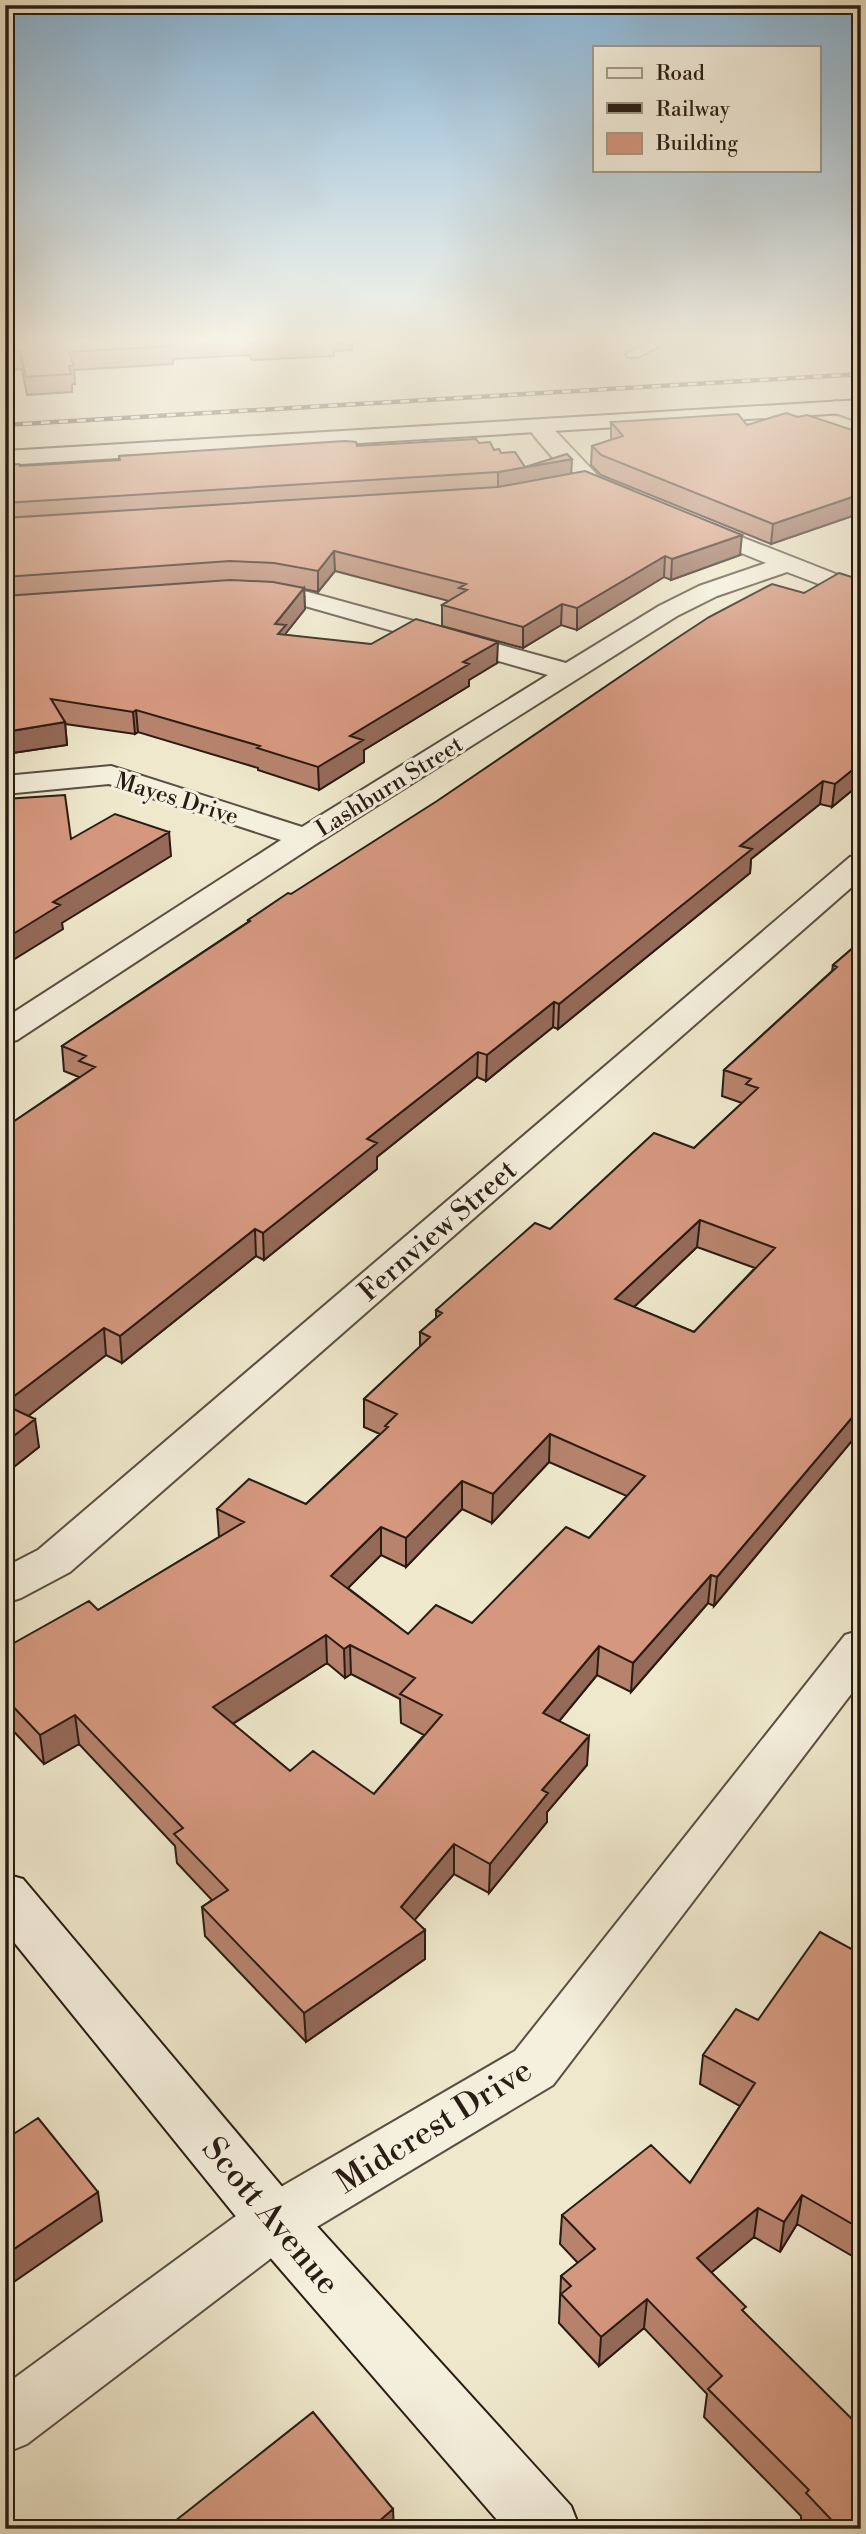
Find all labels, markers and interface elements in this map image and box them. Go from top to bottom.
legend [593,46,820,172]
text: Road [656,61,705,87]
text: Railway [656,97,731,123]
text: Building [655,131,738,157]
street label: Lashburn Street [311,730,468,843]
street label: Mayes Drive [112,767,242,831]
street label: Fernview Street [352,1153,524,1309]
street label: Midcrest Drive [329,2051,540,2204]
street label: Scott Avenue [192,2130,348,2304]

